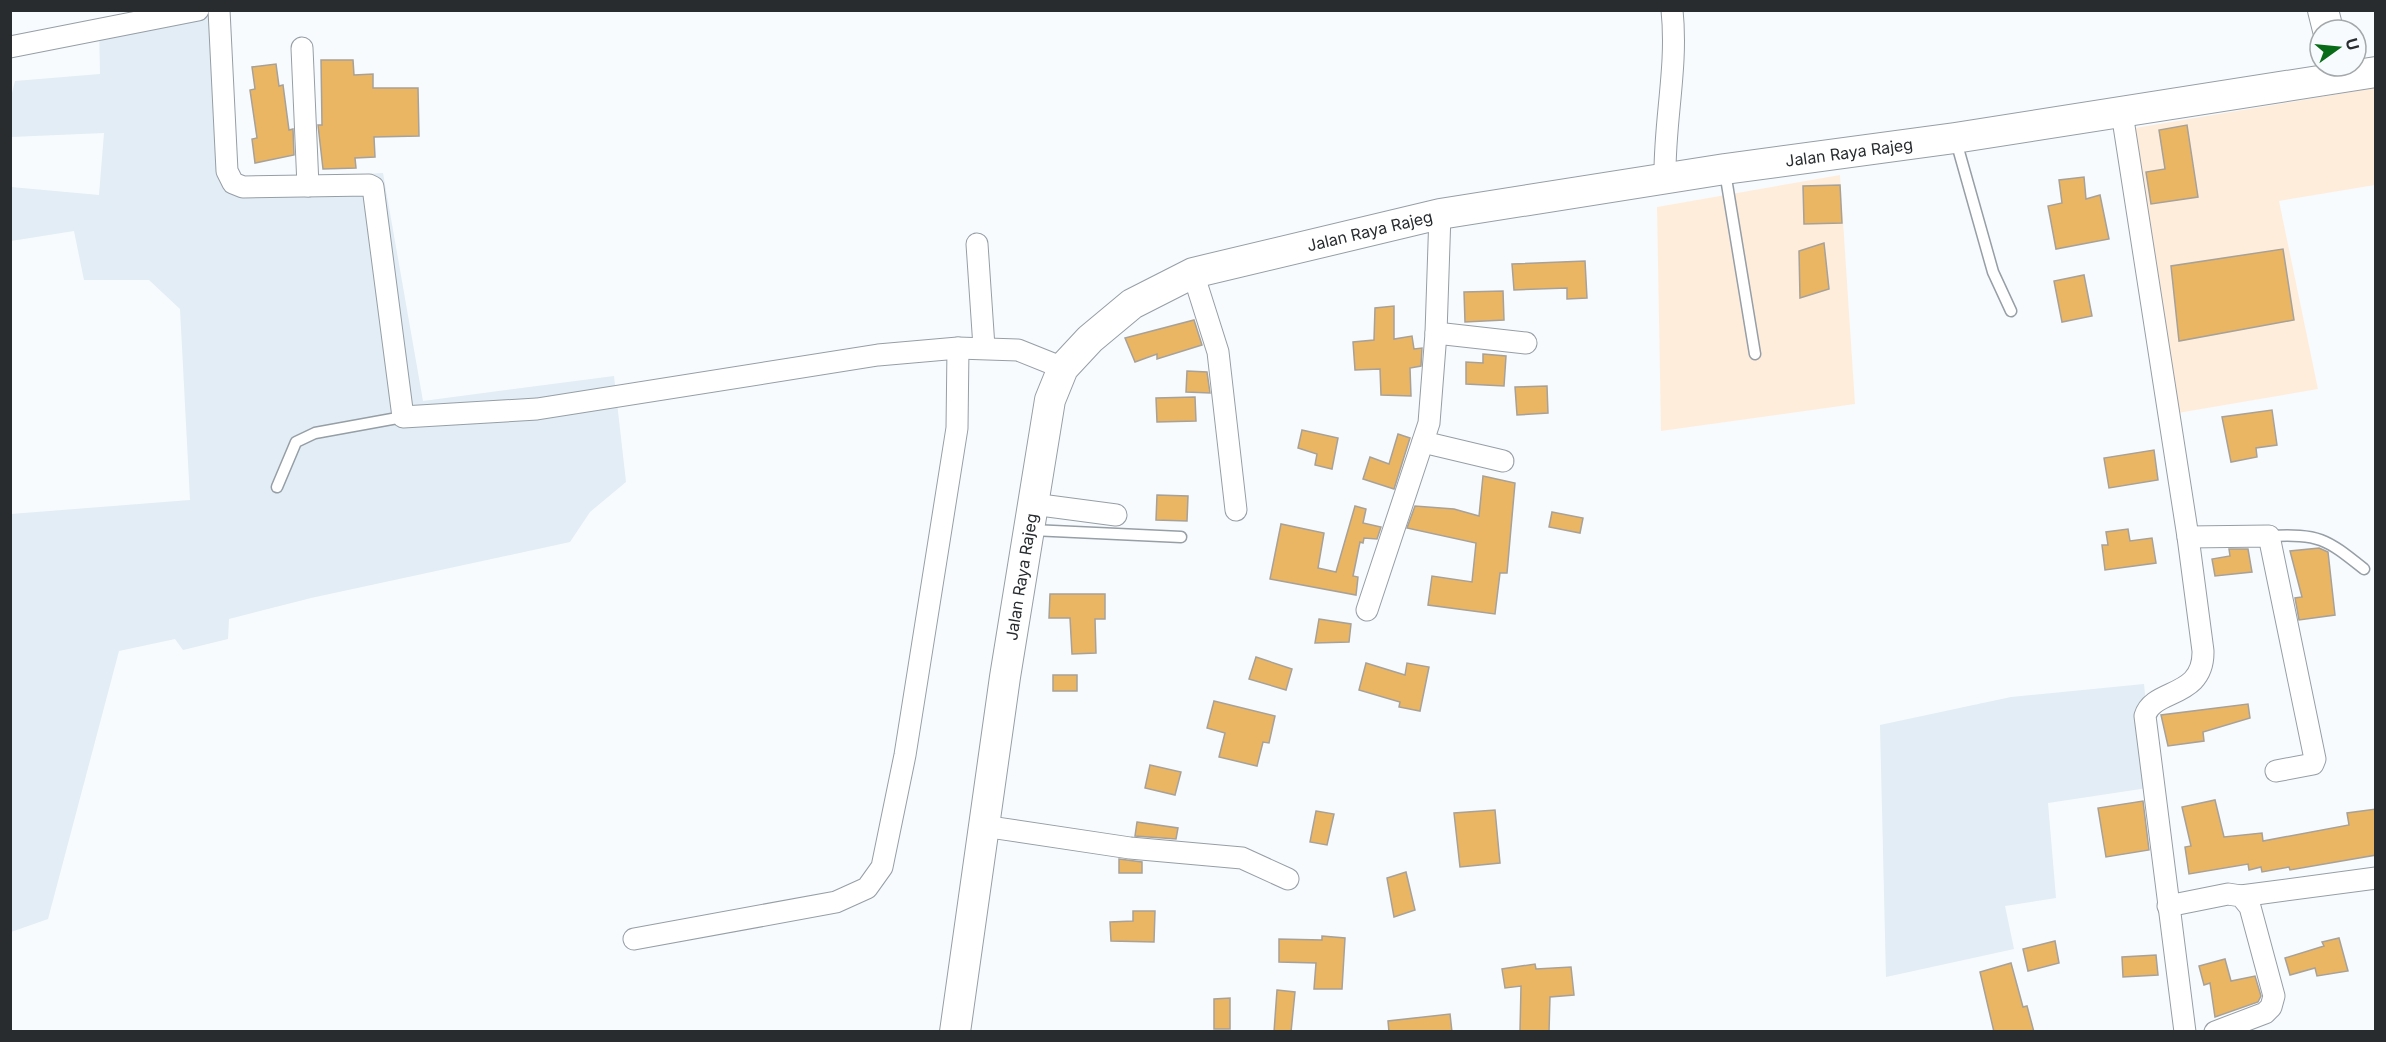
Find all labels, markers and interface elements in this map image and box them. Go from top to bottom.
north arrow [2308,18,2368,78]
text: U [2341,36,2364,52]
street label: Jalan Raya Rajeg [1784,134,1914,171]
street label: Jalan Raya Rajeg [1305,206,1434,255]
street label: Jalan Raya Rajeg [1001,512,1041,642]

